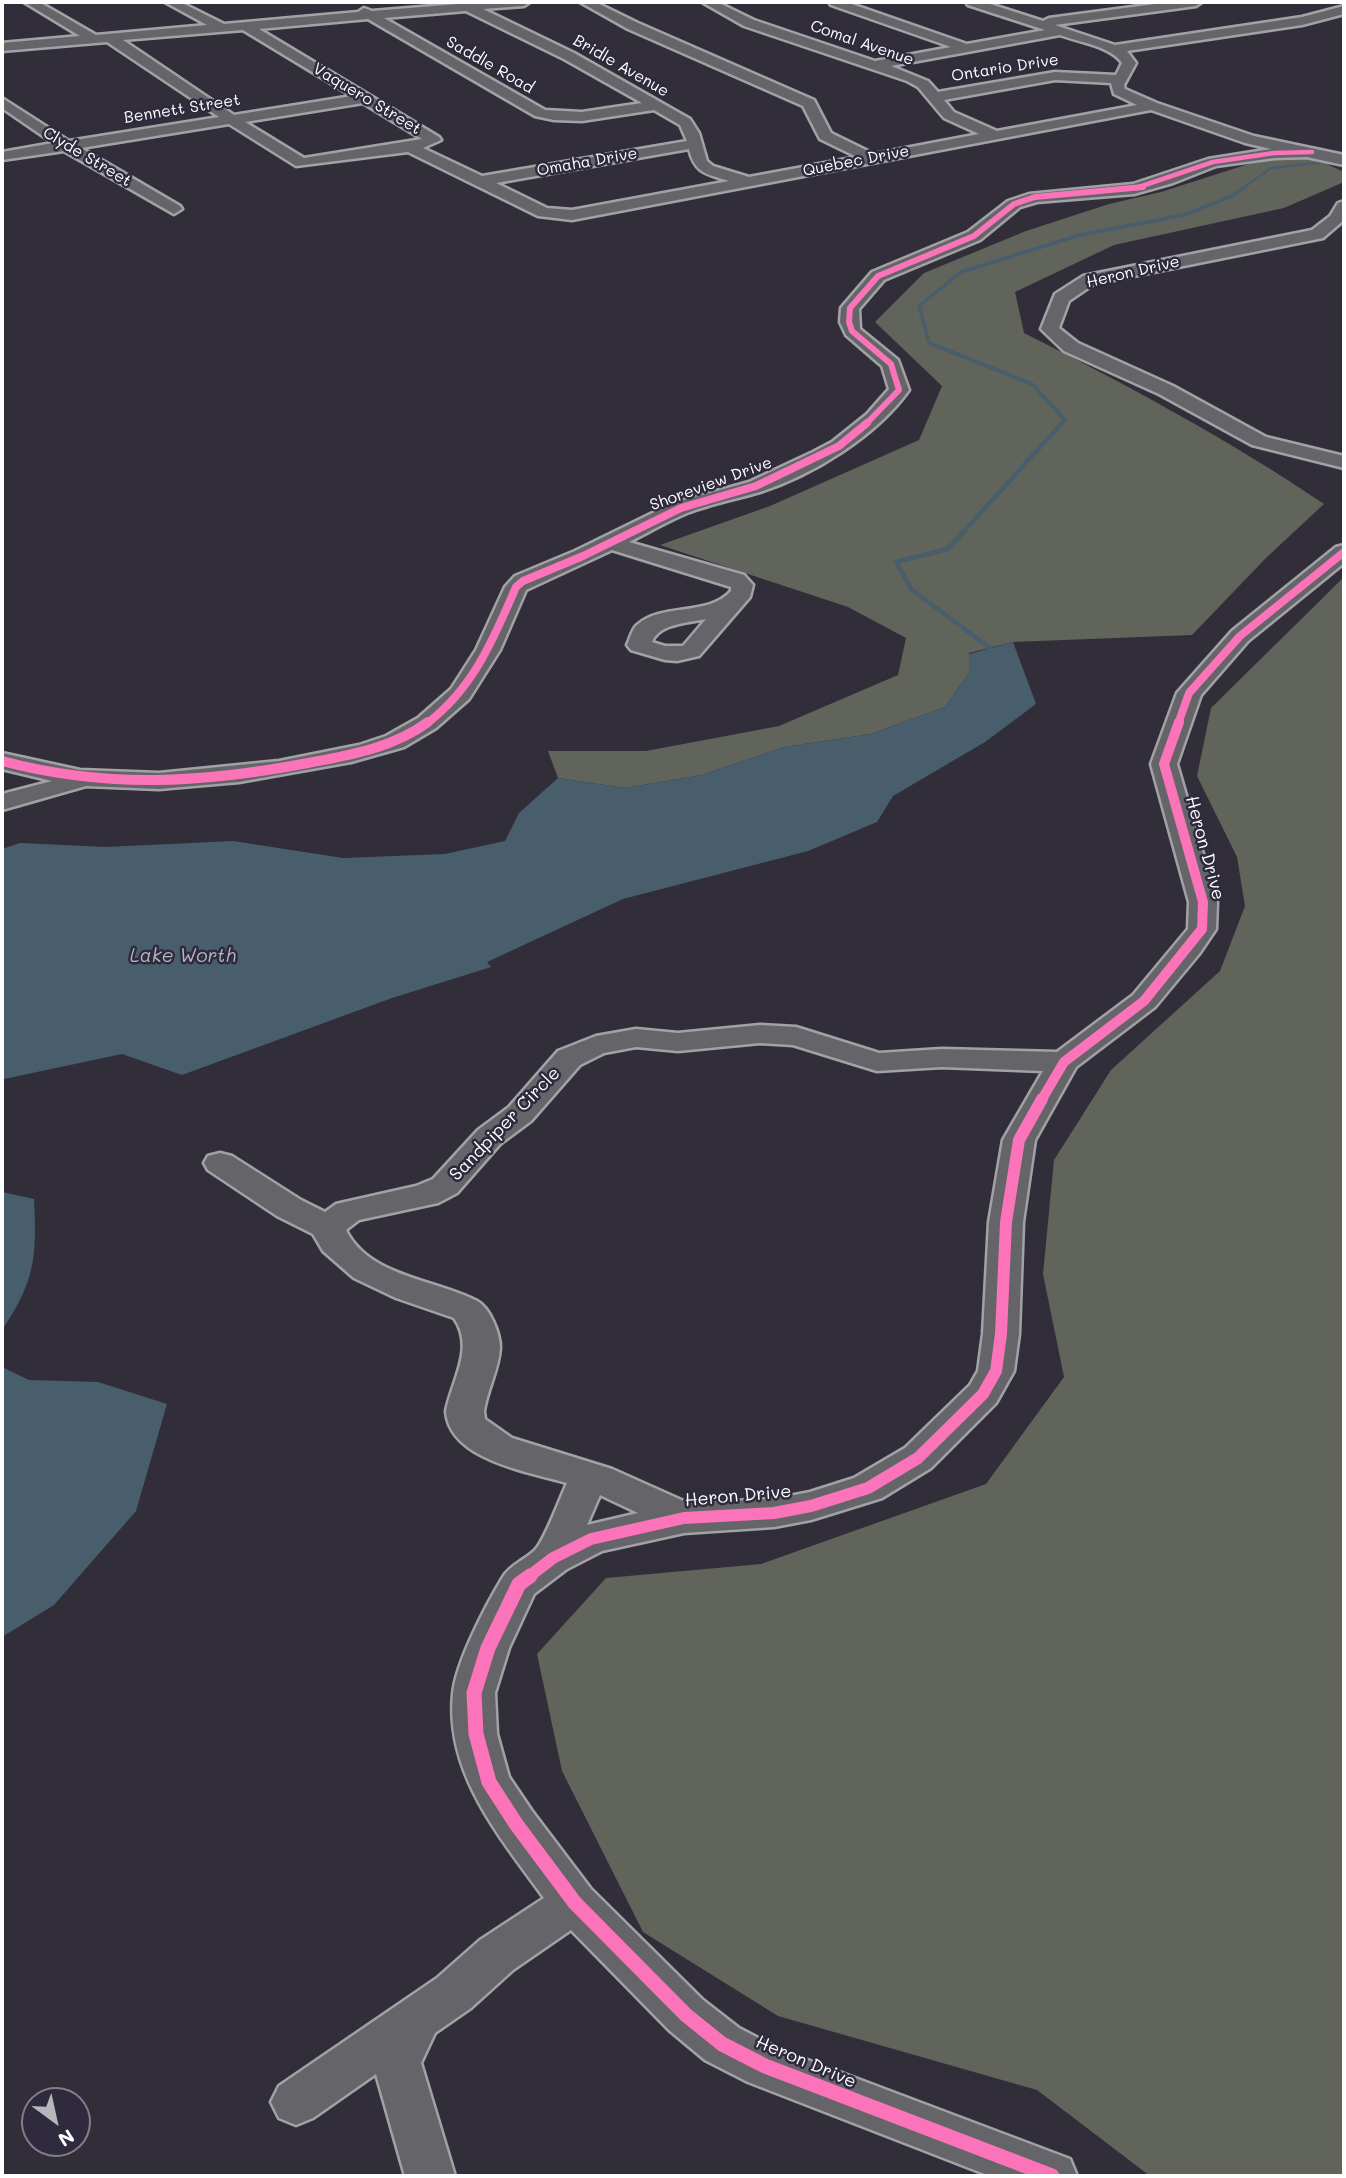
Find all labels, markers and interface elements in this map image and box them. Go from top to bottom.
street label: Comal Avenue [808,16,916,70]
street label: Bridle Avenue [570,31,672,101]
street label: Saddle Road [443,32,537,98]
street label: Ontario Drive [950,50,1060,86]
street label: Vaquero Street [309,59,425,139]
street label: Bennett Street [122,90,242,128]
street label: Clyde Street [39,123,135,191]
street label: Quebec Drive [801,141,911,181]
street label: Omaha Drive [535,144,639,180]
street label: Heron Drive [1085,252,1181,292]
street label: Shoreview Drive [647,453,775,515]
street label: Heron Drive [1181,794,1229,902]
water label: Lake Worth [130,945,236,967]
street label: Sandpiper Circle [445,1063,565,1185]
street label: Heron Drive [684,1481,792,1511]
street label: Heron Drive [753,2031,859,2093]
north arrow [21,2087,91,2157]
text: N [54,2124,79,2153]

